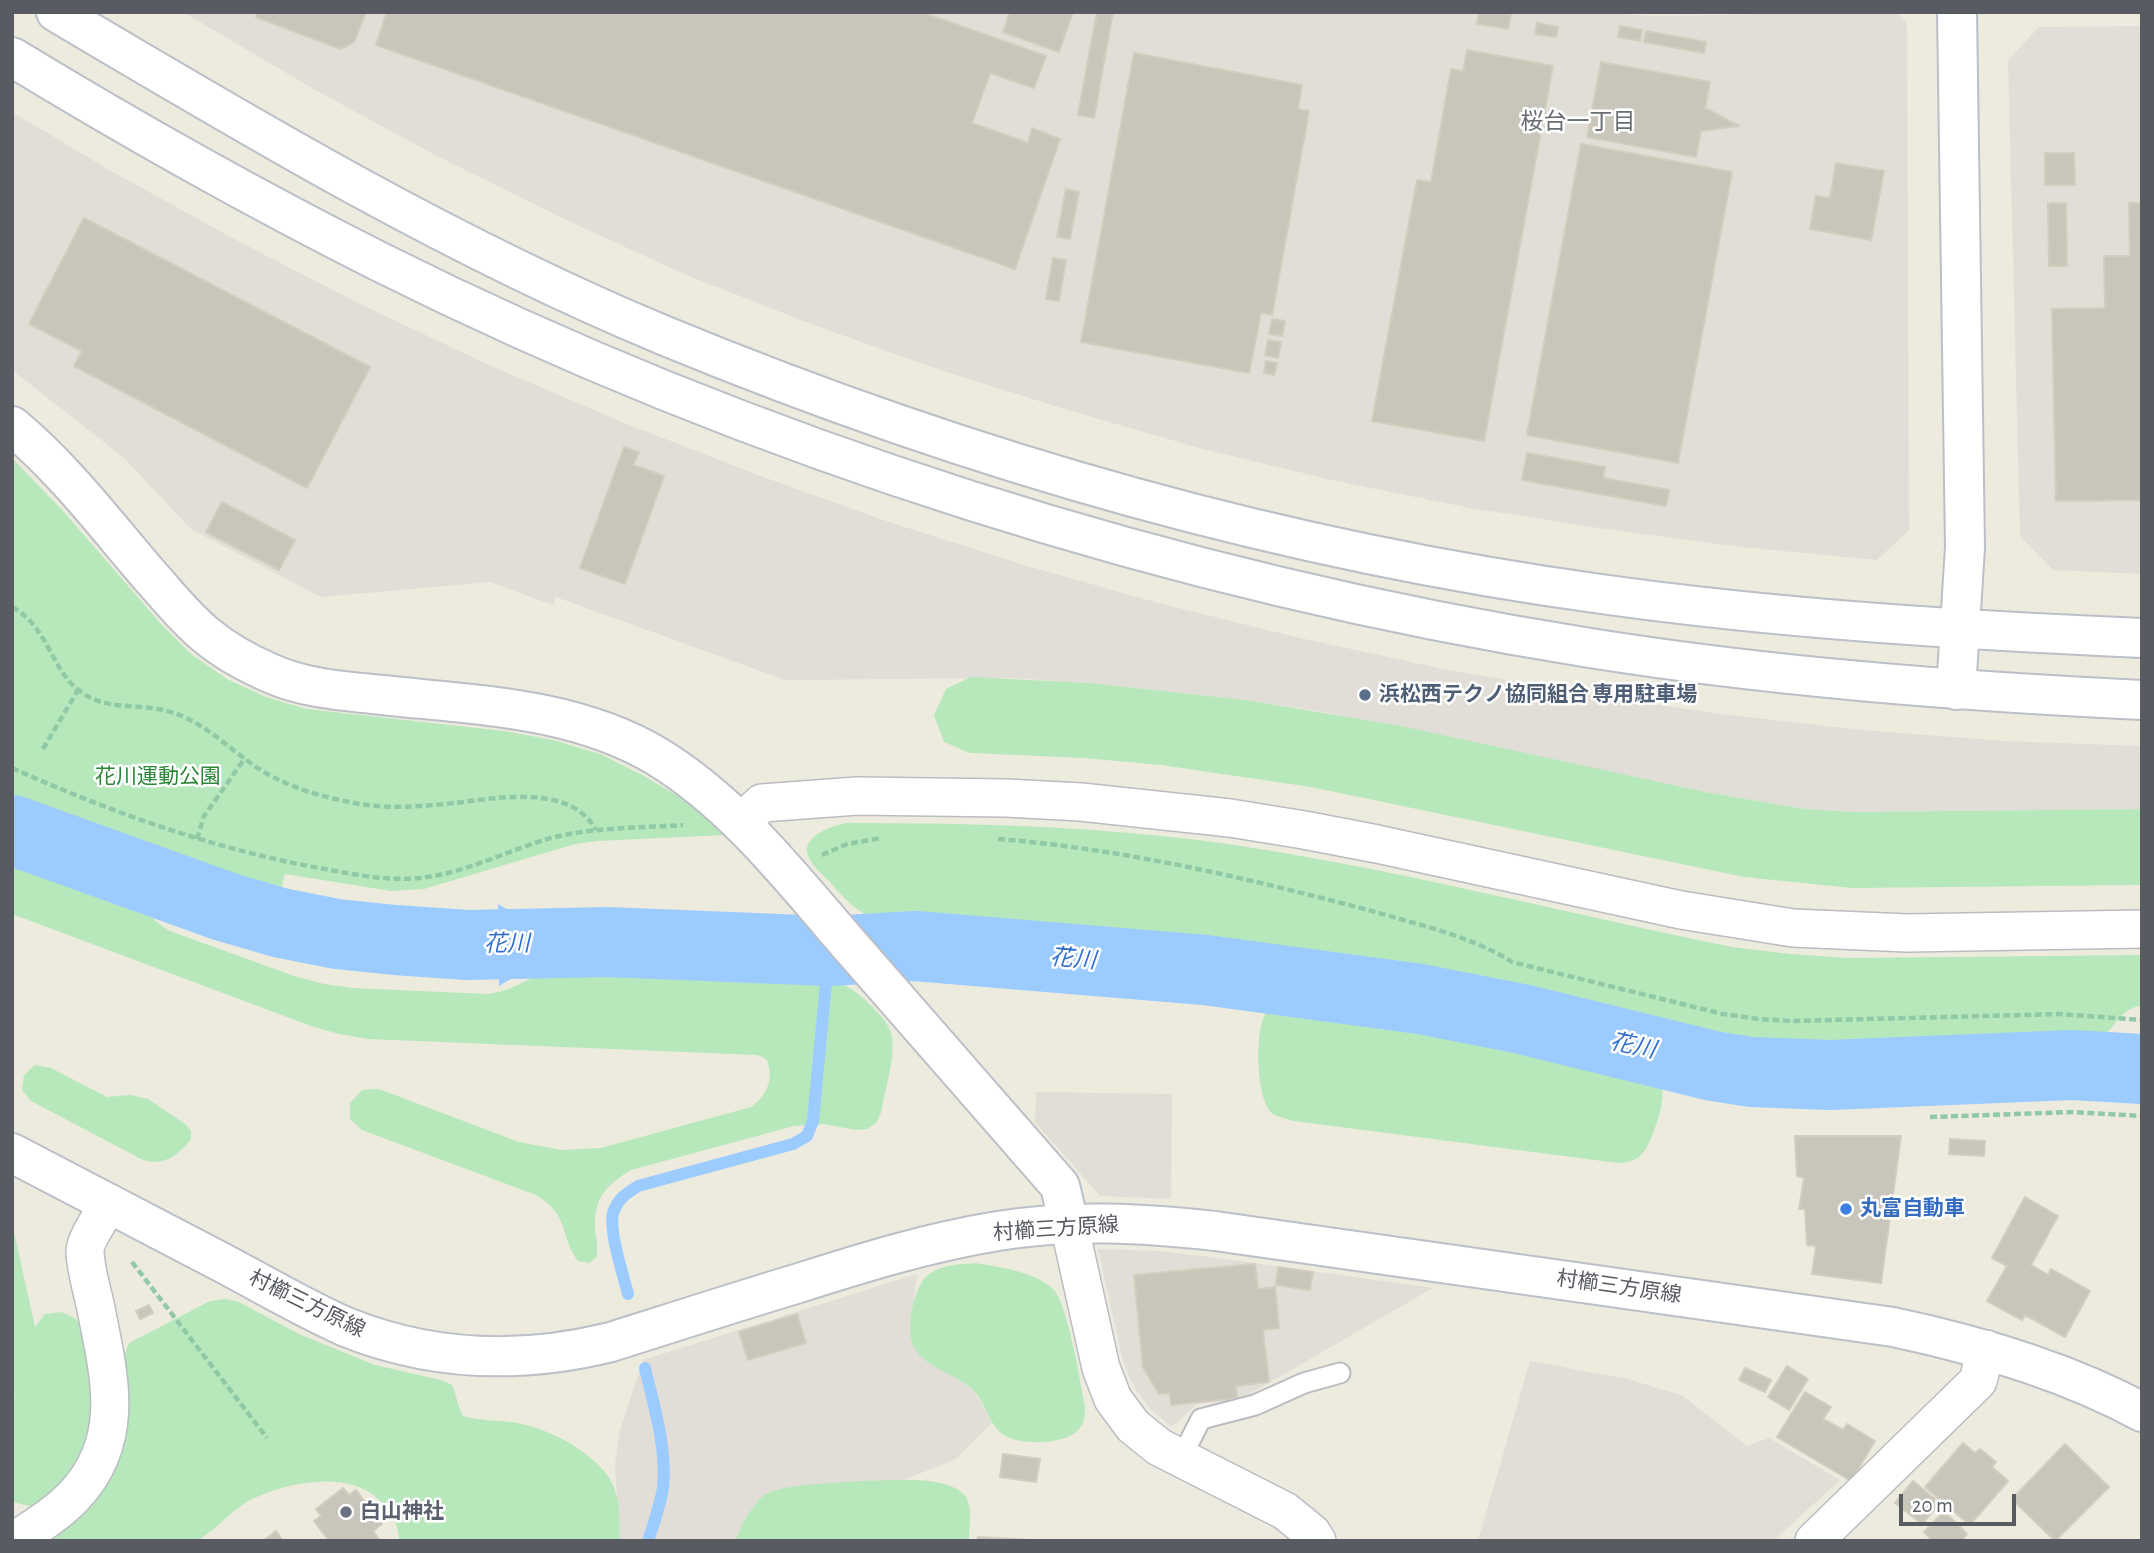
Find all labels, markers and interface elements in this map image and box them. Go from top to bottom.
district label: 桜台一丁目 [1521,108,1635,136]
place label: 浜松西テクノ協同組合 専用駐車場 [1379,682,1697,708]
marker: 浜松西テクノ協同組合 専用駐車場 [1357,687,1373,703]
park label: 花川運動公園 [95,764,221,790]
water label: 花川 [484,930,530,958]
water label: 花川 [1049,943,1097,975]
water label: 花川 [1608,1028,1658,1064]
place label: 丸富自動車 [1860,1196,1965,1222]
marker: 丸富自動車 [1838,1201,1854,1217]
street label: 村櫛三方原線 [992,1212,1120,1246]
street label: 村櫛三方原線 [245,1265,369,1343]
street label: 村櫛三方原線 [1555,1266,1683,1308]
scale bar [1902,1480,2019,1524]
text: 20 m [1912,1495,1953,1516]
place label: 白山神社 [360,1499,444,1525]
marker: 白山神社 [338,1504,354,1520]

